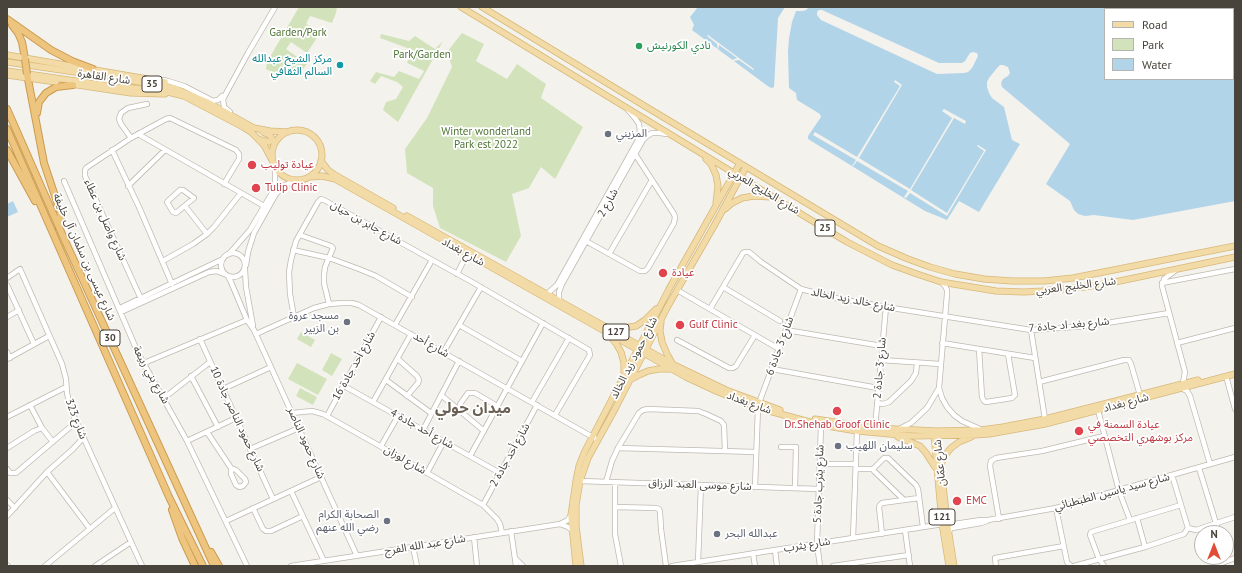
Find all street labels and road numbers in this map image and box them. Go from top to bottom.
street label: شارع القاهرة [77,67,131,87]
road number: 35 [142,76,162,92]
street label: شارع الخليج العربي [726,165,802,217]
street label: شارع واصل بن عطاء [81,177,129,263]
street label: شارع 2 [595,187,621,219]
street label: شارع عيسى بن سلمان آل خليفة [50,191,118,323]
street label: شارع جابر بن حيان [328,198,404,248]
road number: 25 [815,220,835,236]
street label: شارع بغداد [439,235,487,269]
street label: شارع الخليج العربي [1035,275,1117,297]
street label: شارع خالد زيد الخالد [810,285,896,315]
street label: شارع حمود زيد الخالد [608,315,660,401]
street label: شارع 3 جادة 6 [763,315,797,377]
street label: شارع بغد اد جادة 7 [1028,315,1110,335]
road number: 127 [603,324,629,340]
street label: شارع أحد جادة 16 [330,329,378,403]
street label: شارع أحد [411,329,451,361]
road number: 30 [100,330,120,346]
street label: شارع 3 جادة 2 [871,337,889,399]
street label: شارع بني ربيعة [130,344,172,406]
street label: شارع حمود الناصر جادة 10 [207,364,267,474]
street label: شارع بغداد [725,389,773,417]
street label: شارع بغداد [1102,391,1150,415]
street label: شارع 323 [62,397,90,441]
street label: شارع حمود الناصر [284,405,328,481]
street label: شارع أحد جادة 4 [388,406,456,452]
street label: شارع أحد جادة 2 [487,421,533,489]
street label: شارع عمّان [931,439,949,487]
street label: شارع لوزان [382,443,428,477]
street label: شارع يثرب جادة 5 [811,445,827,523]
street label: شارع سيد ياسين الطبطبائي [1053,470,1171,514]
street label: شارع موسى العبد الرزاق [648,477,752,493]
road number: 121 [929,509,955,525]
street label: شارع عبد الله الفرج [384,532,466,558]
street label: شارع يثرب [783,535,831,555]

